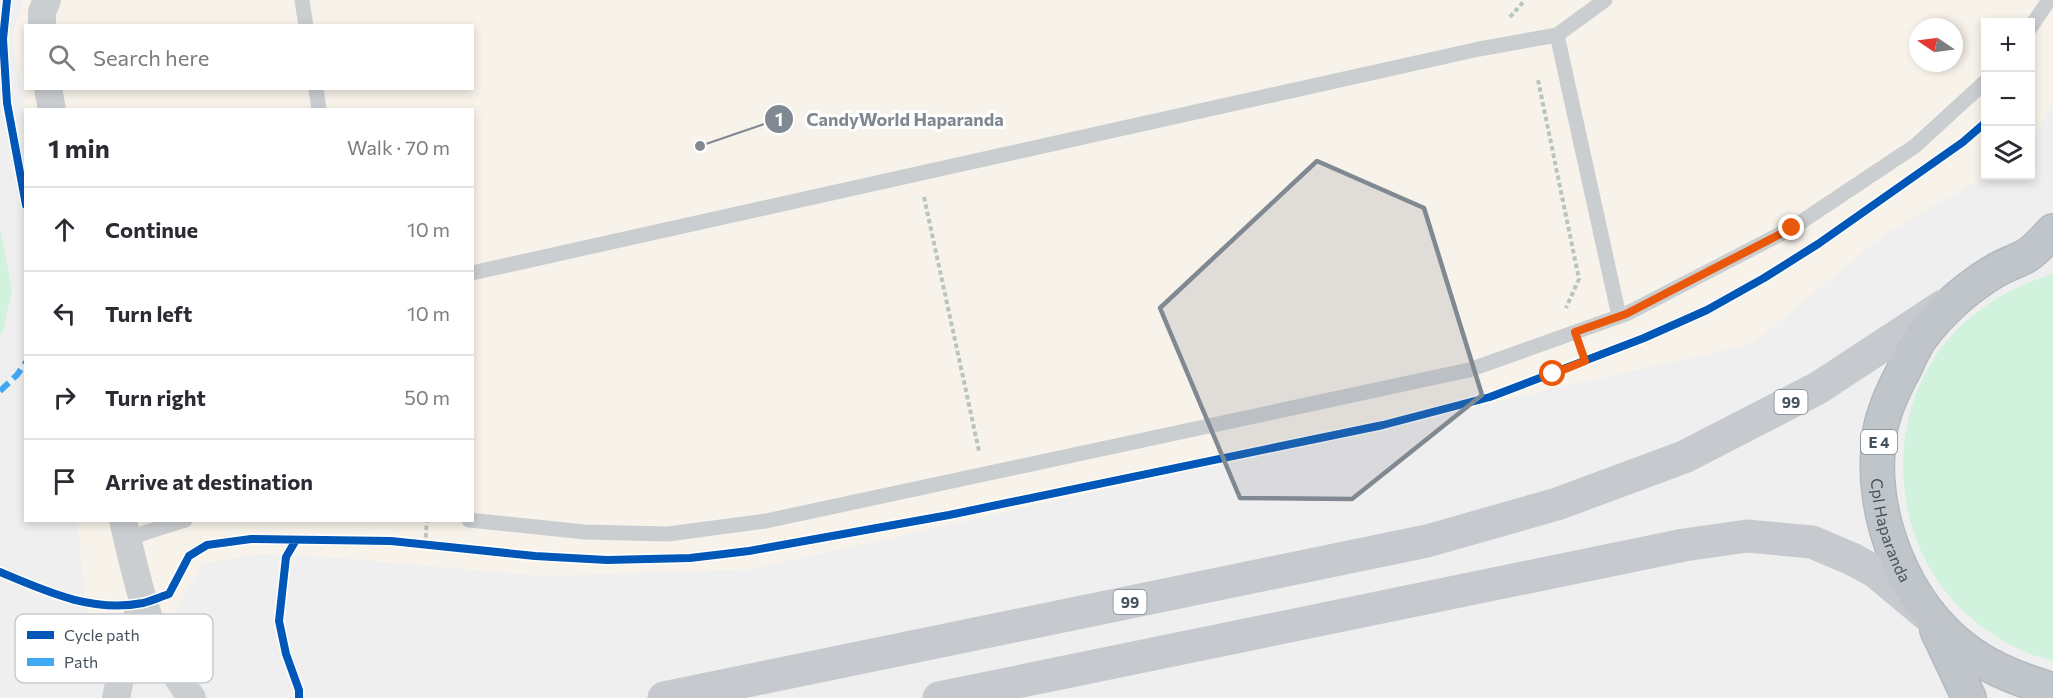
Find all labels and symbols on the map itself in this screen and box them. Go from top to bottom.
north arrow [1909,18,1963,72]
callout: CandyWorld Haparanda [764,101,1015,137]
text: 1 [775,108,783,130]
text: CandyWorld Haparanda [806,108,1004,130]
route end [1778,214,1804,240]
route start [1539,360,1565,386]
road number: 99 [1774,390,1808,414]
road number: E 4 [1861,430,1897,454]
street label: Cpl Haparanda [1868,477,1916,585]
road number: 99 [1114,590,1146,614]
legend [15,614,213,683]
text: Cycle path [64,625,140,644]
text: Path [64,652,98,671]

